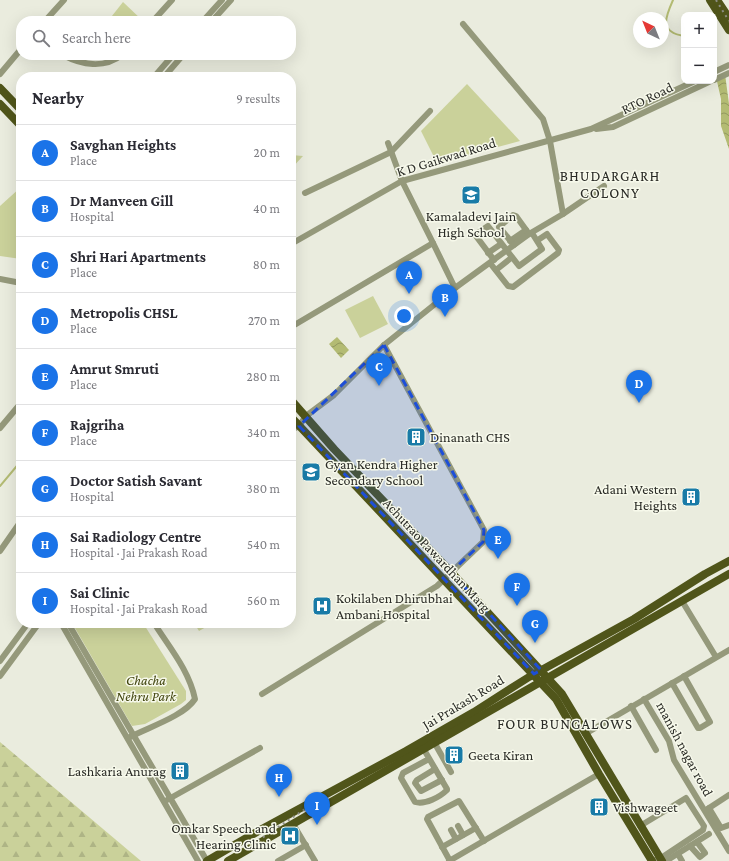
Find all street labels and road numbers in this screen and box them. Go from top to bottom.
street label: RTO Road [619,78,676,117]
street label: K D Gaikwad Road [394,134,498,180]
street label: Achutrao Pawardhan Marg [380,495,494,615]
street label: Jai Prakash Road [418,671,507,734]
street label: manish nagar road [653,699,717,800]

